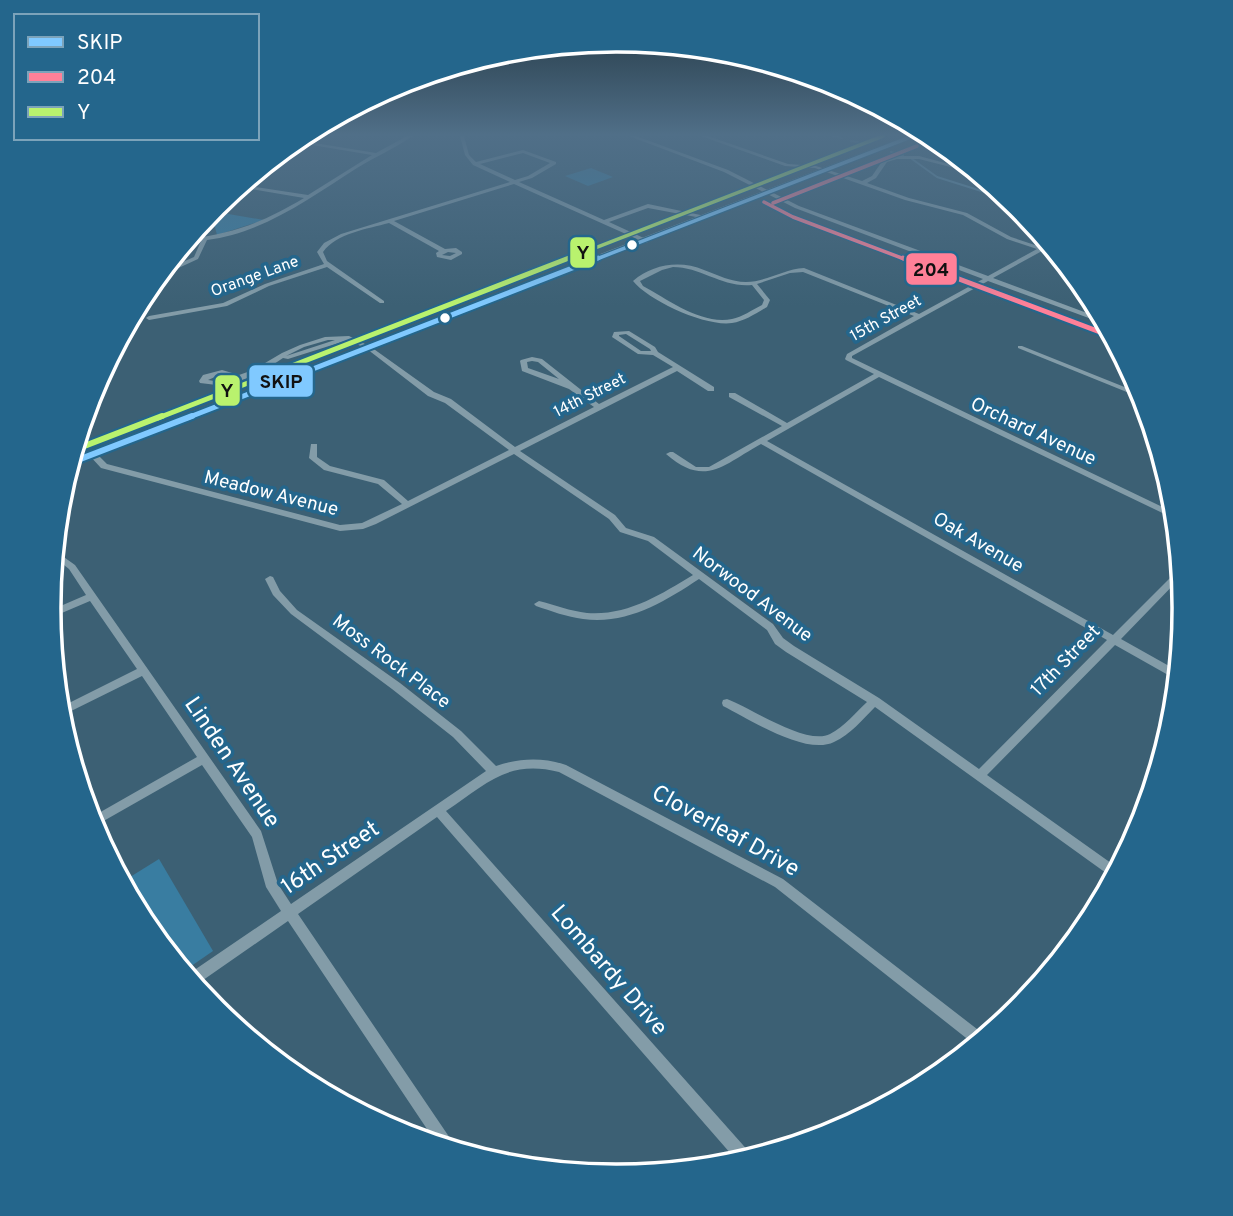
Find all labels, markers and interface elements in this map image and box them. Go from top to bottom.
legend [14,14,259,140]
text: SKIP [77,30,123,57]
text: 204 [77,65,116,92]
text: Y [77,100,90,127]
line badge: Y [569,236,596,269]
unlabelled marker [625,238,639,252]
text: Y [577,242,590,266]
street label: Orange Lane [208,252,302,302]
line badge: 204 [905,252,958,286]
text: 204 [913,259,949,283]
street label: 15th Street [847,291,925,347]
unlabelled marker [438,311,452,325]
line badge: SKIP [248,364,314,398]
street label: 14th Street [551,369,629,423]
text: SKIP [260,371,302,395]
line badge: Y [214,374,241,407]
text: Y [221,380,234,404]
street label: Orchard Avenue [966,392,1100,472]
street label: Meadow Avenue [201,466,341,522]
street label: Oak Avenue [928,507,1028,579]
street label: Norwood Avenue [687,542,817,648]
street label: Moss Rock Place [327,610,455,714]
street label: 17th Street [1026,620,1106,702]
street label: Linden Avenue [177,692,285,834]
street label: Cloverleaf Drive [646,779,804,885]
street label: 16th Street [276,816,386,902]
street label: Lombardy Drive [543,900,673,1042]

